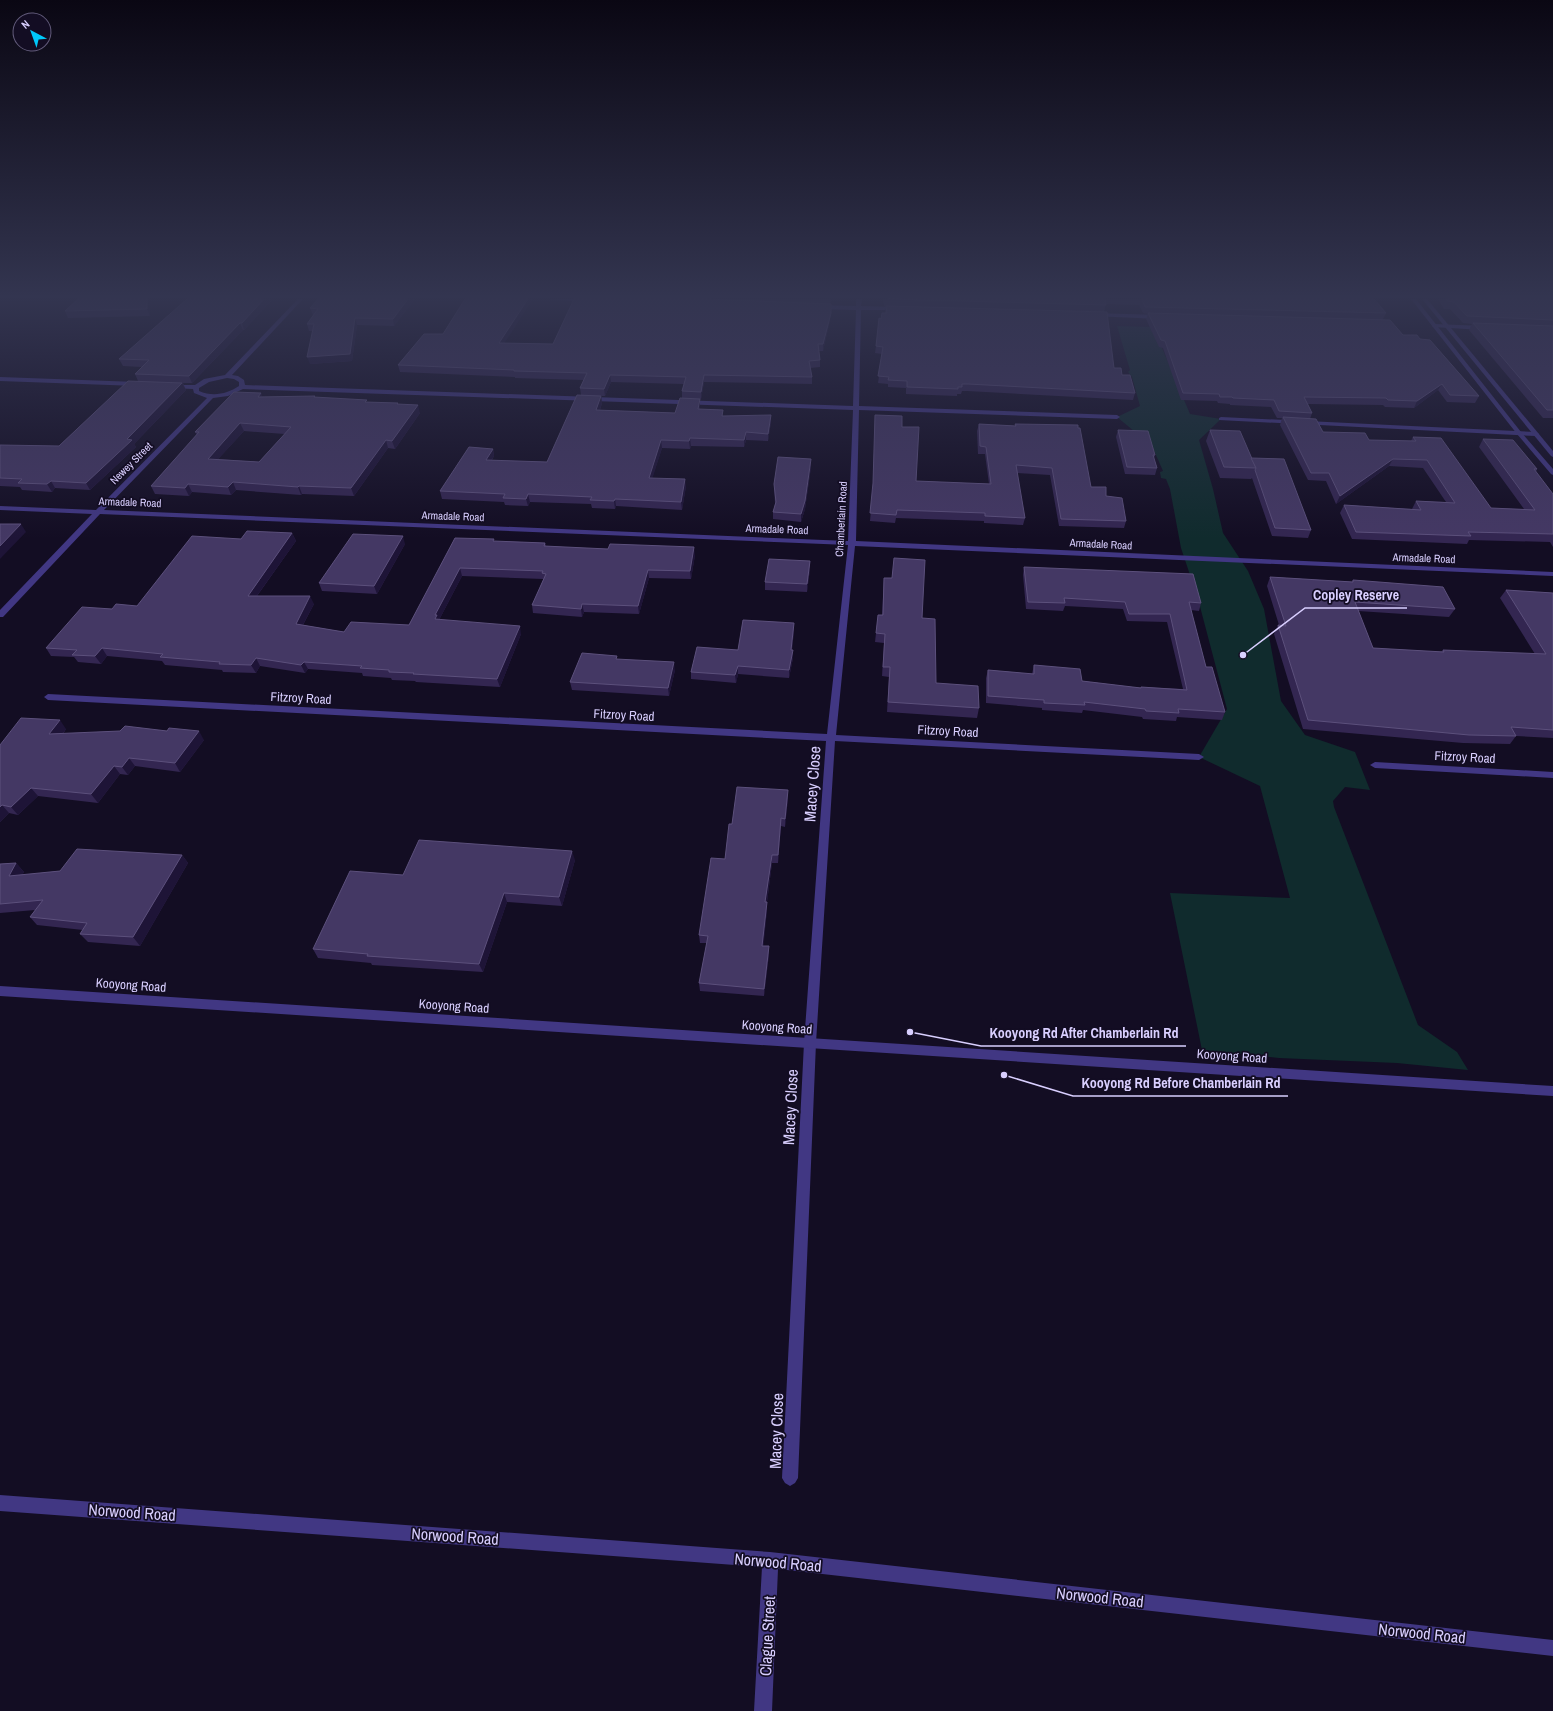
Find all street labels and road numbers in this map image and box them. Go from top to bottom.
street label: Newey Street [107,439,155,487]
street label: Chamberlain Road [832,481,850,557]
street label: Armadale Road [97,494,162,510]
street label: Armadale Road [420,508,485,524]
street label: Armadale Road [744,521,809,537]
street label: Armadale Road [1068,535,1133,553]
street label: Armadale Road [1391,550,1456,566]
street label: Fitzroy Road [270,688,332,708]
street label: Fitzroy Road [593,705,655,725]
street label: Fitzroy Road [917,721,979,741]
street label: Macey Close [798,745,826,823]
street label: Fitzroy Road [1434,747,1496,767]
street label: Kooyong Road [95,974,167,996]
street label: Kooyong Road [418,995,490,1017]
street label: Kooyong Road [741,1016,813,1038]
street label: Kooyong Road [1196,1045,1268,1067]
street label: Macey Close [777,1069,803,1145]
street label: Macey Close [764,1393,788,1469]
street label: Norwood Road [88,1498,176,1526]
street label: Norwood Road [411,1522,499,1550]
street label: Norwood Road [733,1547,823,1577]
street label: Norwood Road [1055,1581,1145,1613]
street label: Clague Street [754,1595,780,1677]
street label: Norwood Road [1377,1617,1467,1649]

